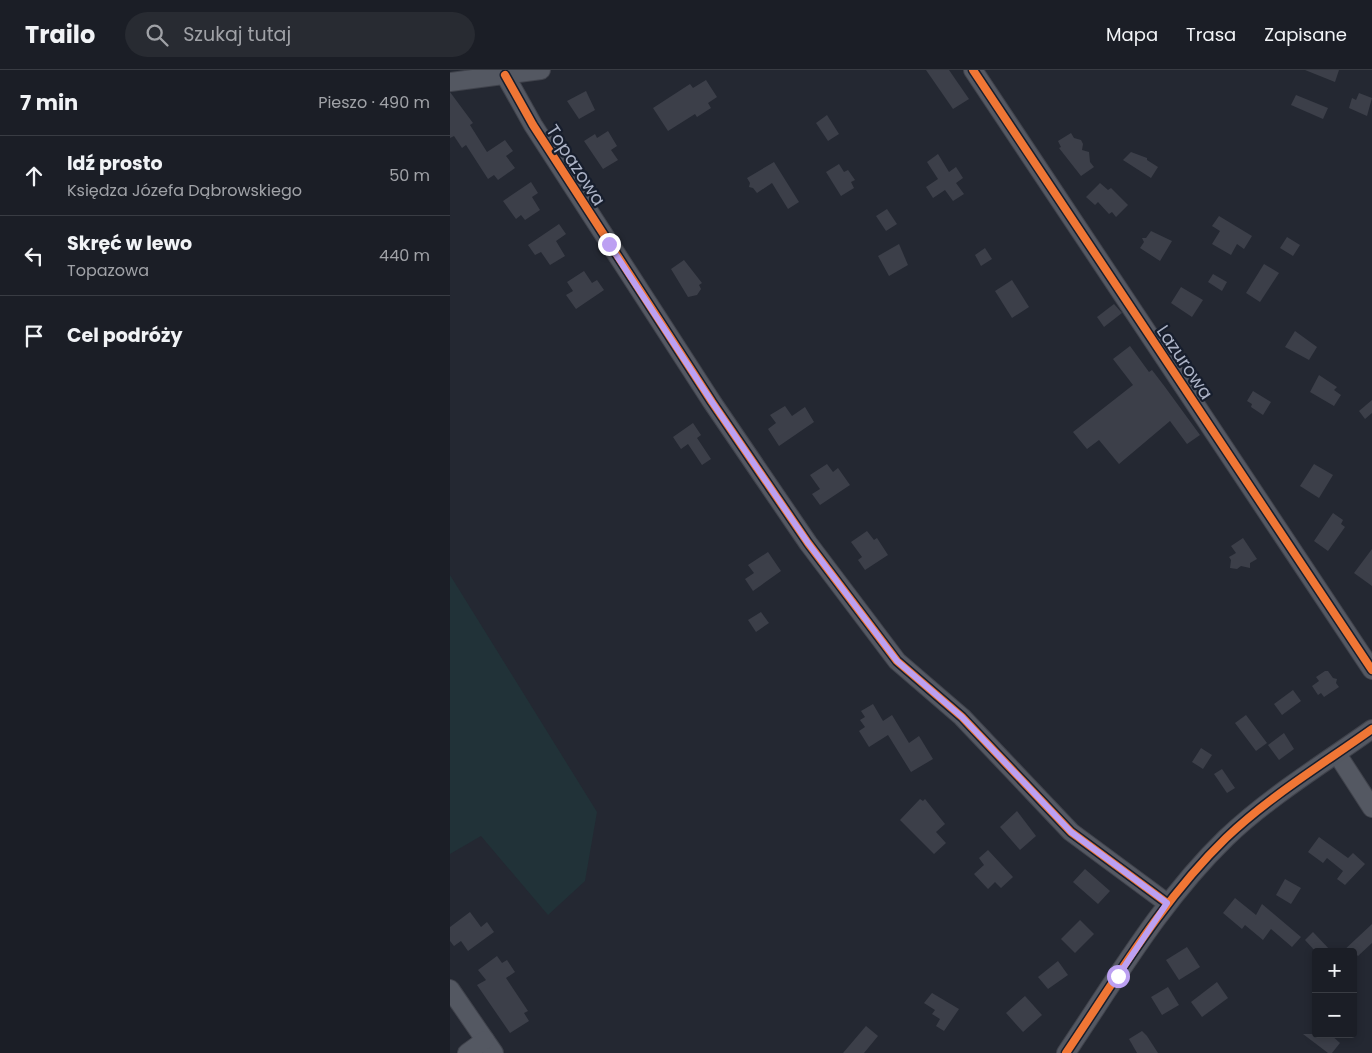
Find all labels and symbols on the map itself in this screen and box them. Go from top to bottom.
street label: Topazowa [540,120,612,210]
route end [598,233,621,256]
street label: Lazurowa [1151,320,1219,404]
route start [1107,965,1130,988]

